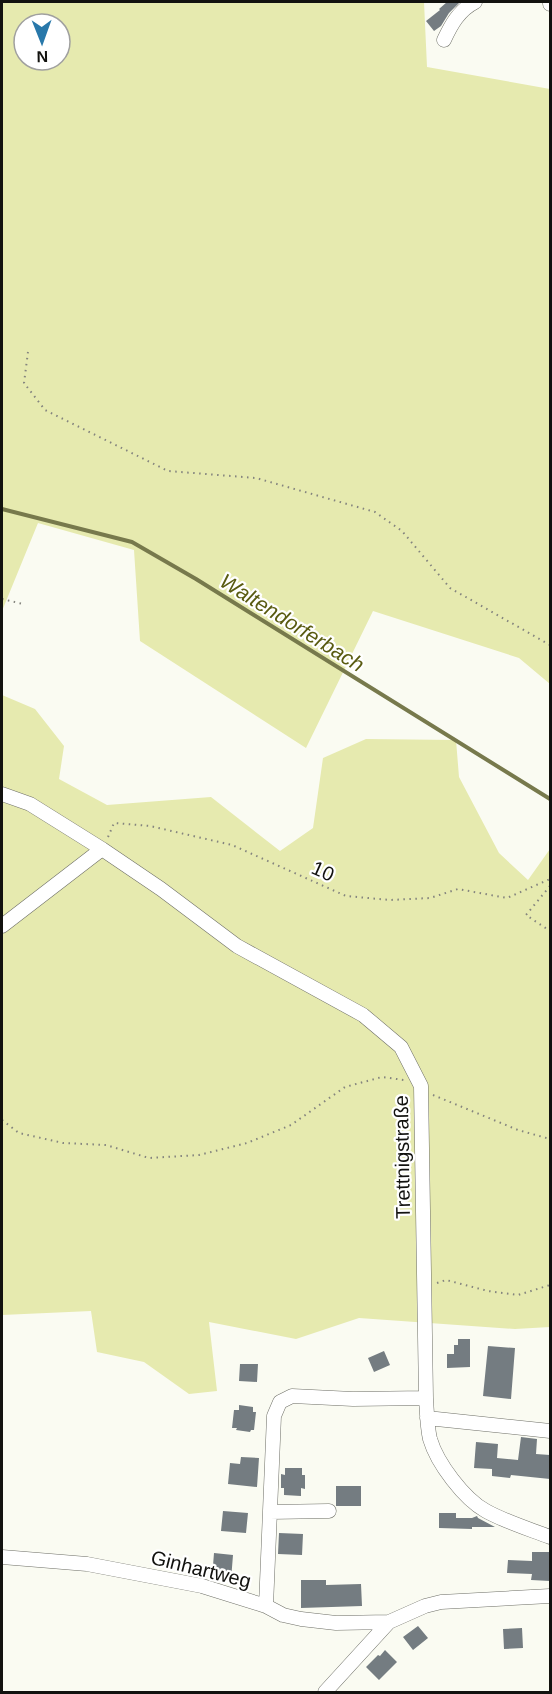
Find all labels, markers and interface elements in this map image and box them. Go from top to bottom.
north arrow [12,12,72,72]
text: N [36,48,48,65]
water label: Waltendorferbach [216,569,368,676]
street label: 10 [308,856,338,886]
street label: Trettnigstraße [390,1095,414,1219]
street label: Ginhartweg [149,1546,253,1592]

